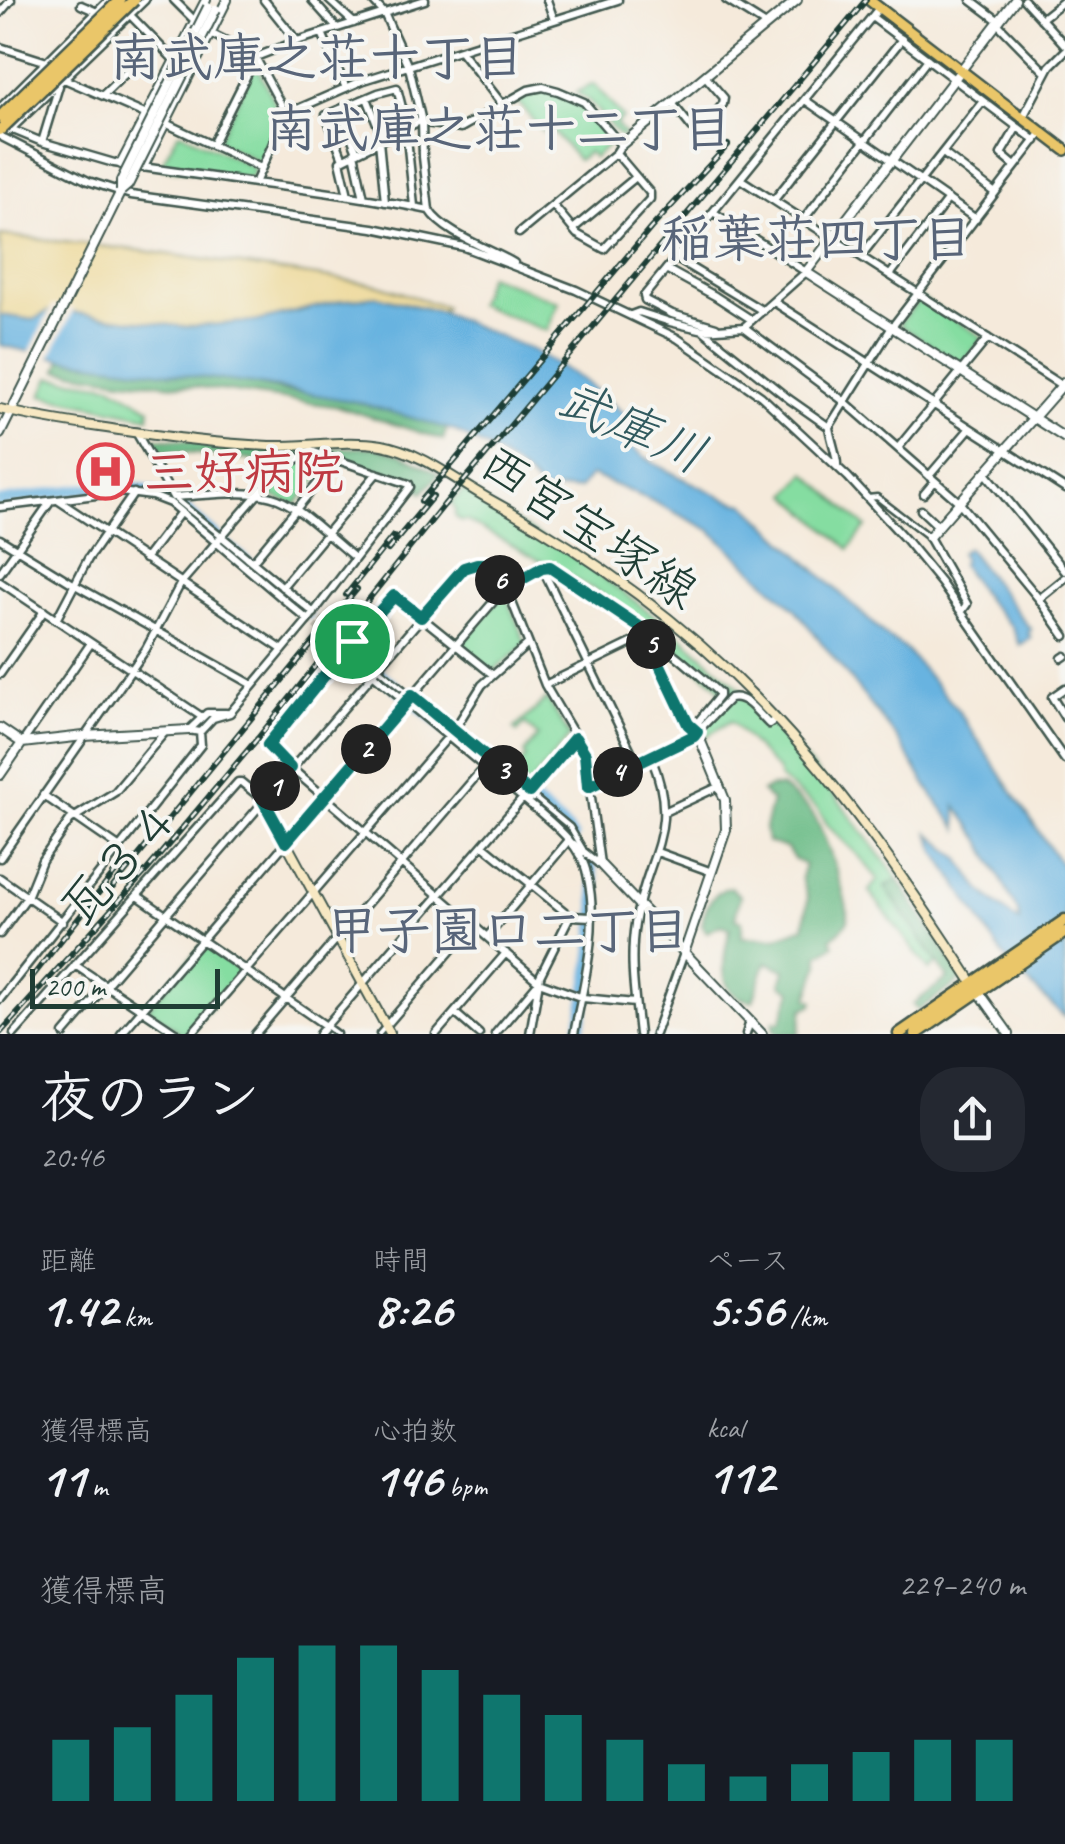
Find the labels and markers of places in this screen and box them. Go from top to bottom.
place label: 三好病院 [144,441,344,504]
hospital icon: 三好病院 [75,442,135,502]
pin: 6 [475,555,525,605]
pin [310,599,395,684]
pin: 5 [626,619,676,669]
pin: 2 [341,724,391,774]
pin: 3 [478,745,528,795]
pin: 4 [593,747,643,797]
pin: 1 [250,761,300,811]

